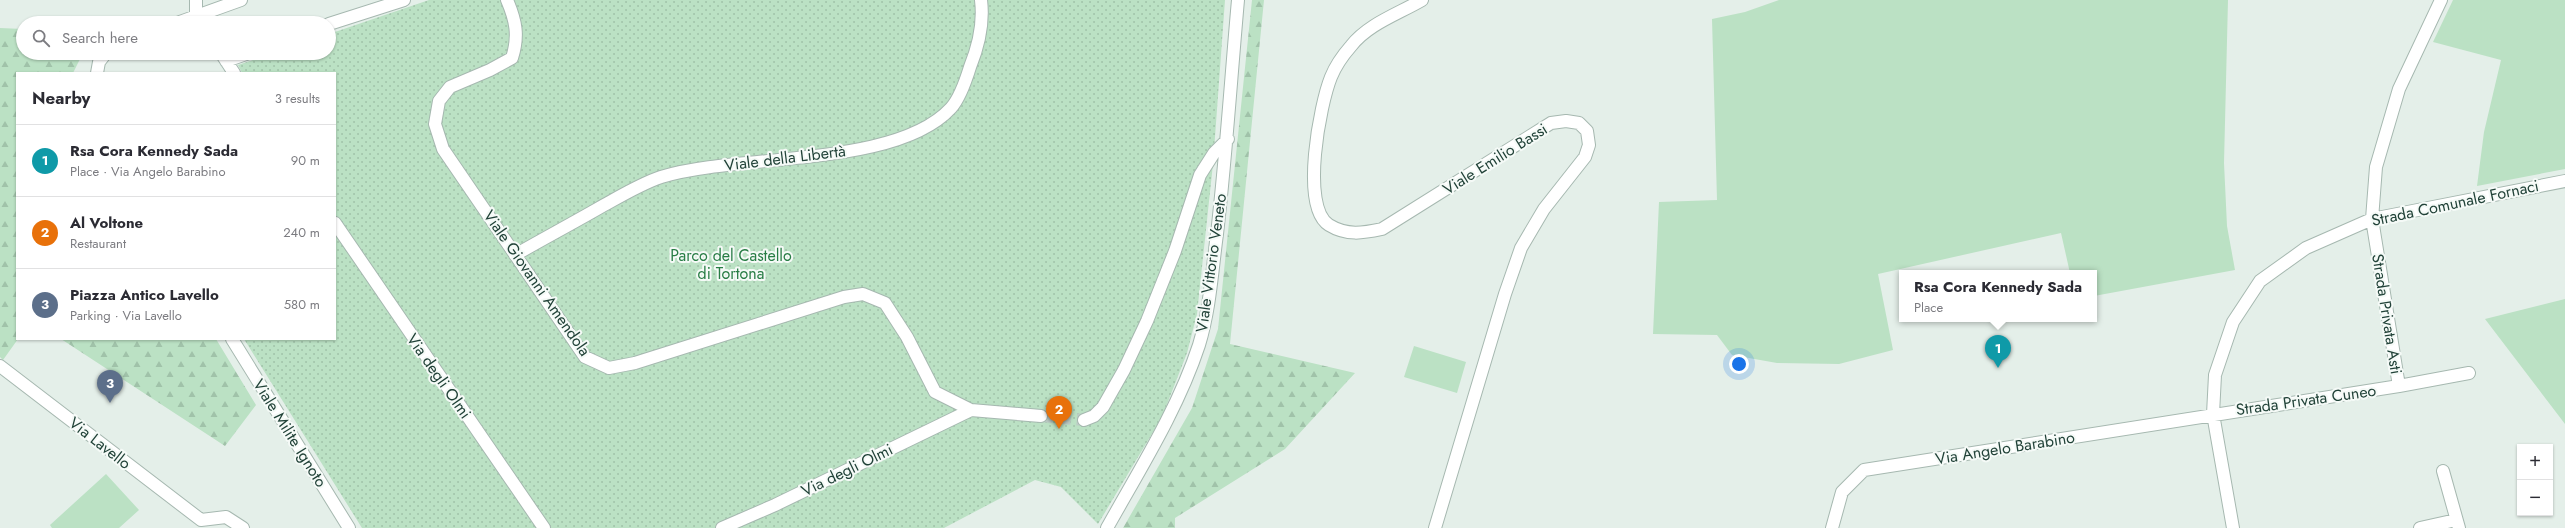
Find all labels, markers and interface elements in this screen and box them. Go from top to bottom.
search box [16,16,336,60]
icon: search [30,27,52,49]
text: Search here [62,27,138,49]
text: Nearby [32,86,90,110]
text: 3 results [275,89,320,108]
street label: Viale Emilio Bassi [1438,118,1552,200]
street label: Viale della Libertà [723,139,847,177]
text: Rsa Cora Kennedy Sada [70,140,238,162]
text: 1 [42,151,48,170]
text: 90 m [291,151,320,170]
text: Place · Via Angelo Barabino [70,162,226,181]
street label: Strada Comunale Fornaci [2369,174,2541,232]
street label: Viale Vittorio Veneto [1190,192,1232,334]
street label: Viale Giovanni Amendola [478,205,596,361]
text: Al Voltone [70,212,143,234]
text: 2 [41,223,49,242]
text: 240 m [283,223,320,242]
text: Restaurant [70,234,126,253]
park label: Parco del Castello di Tortona [670,244,792,285]
street label: Strada Privata Asti [2366,252,2408,376]
popup [1899,270,2097,322]
text: Rsa Cora Kennedy Sada [1914,276,2082,298]
text: Piazza Antico Lavello [70,284,219,306]
text: 3 [41,295,49,314]
text: 580 m [284,295,320,314]
text: Place [1914,298,1943,317]
text: Parking · Via Lavello [70,306,182,325]
street label: Via degli Olmi [401,329,477,423]
pin: 1 [1985,335,2011,368]
your location [1729,354,1749,374]
pin: 3 [97,370,123,403]
street label: Viale Milite Ignoto [247,374,333,492]
street label: Strada Privata Cuneo [2234,379,2378,421]
pin: 2 [1046,396,1072,429]
street label: Via Lavello [64,411,136,475]
street label: Via Angelo Barabino [1934,426,2077,470]
street label: Via degli Olmi [797,438,897,502]
map controls [2517,444,2553,516]
button: + [2517,444,2553,480]
button: − [2517,480,2553,516]

